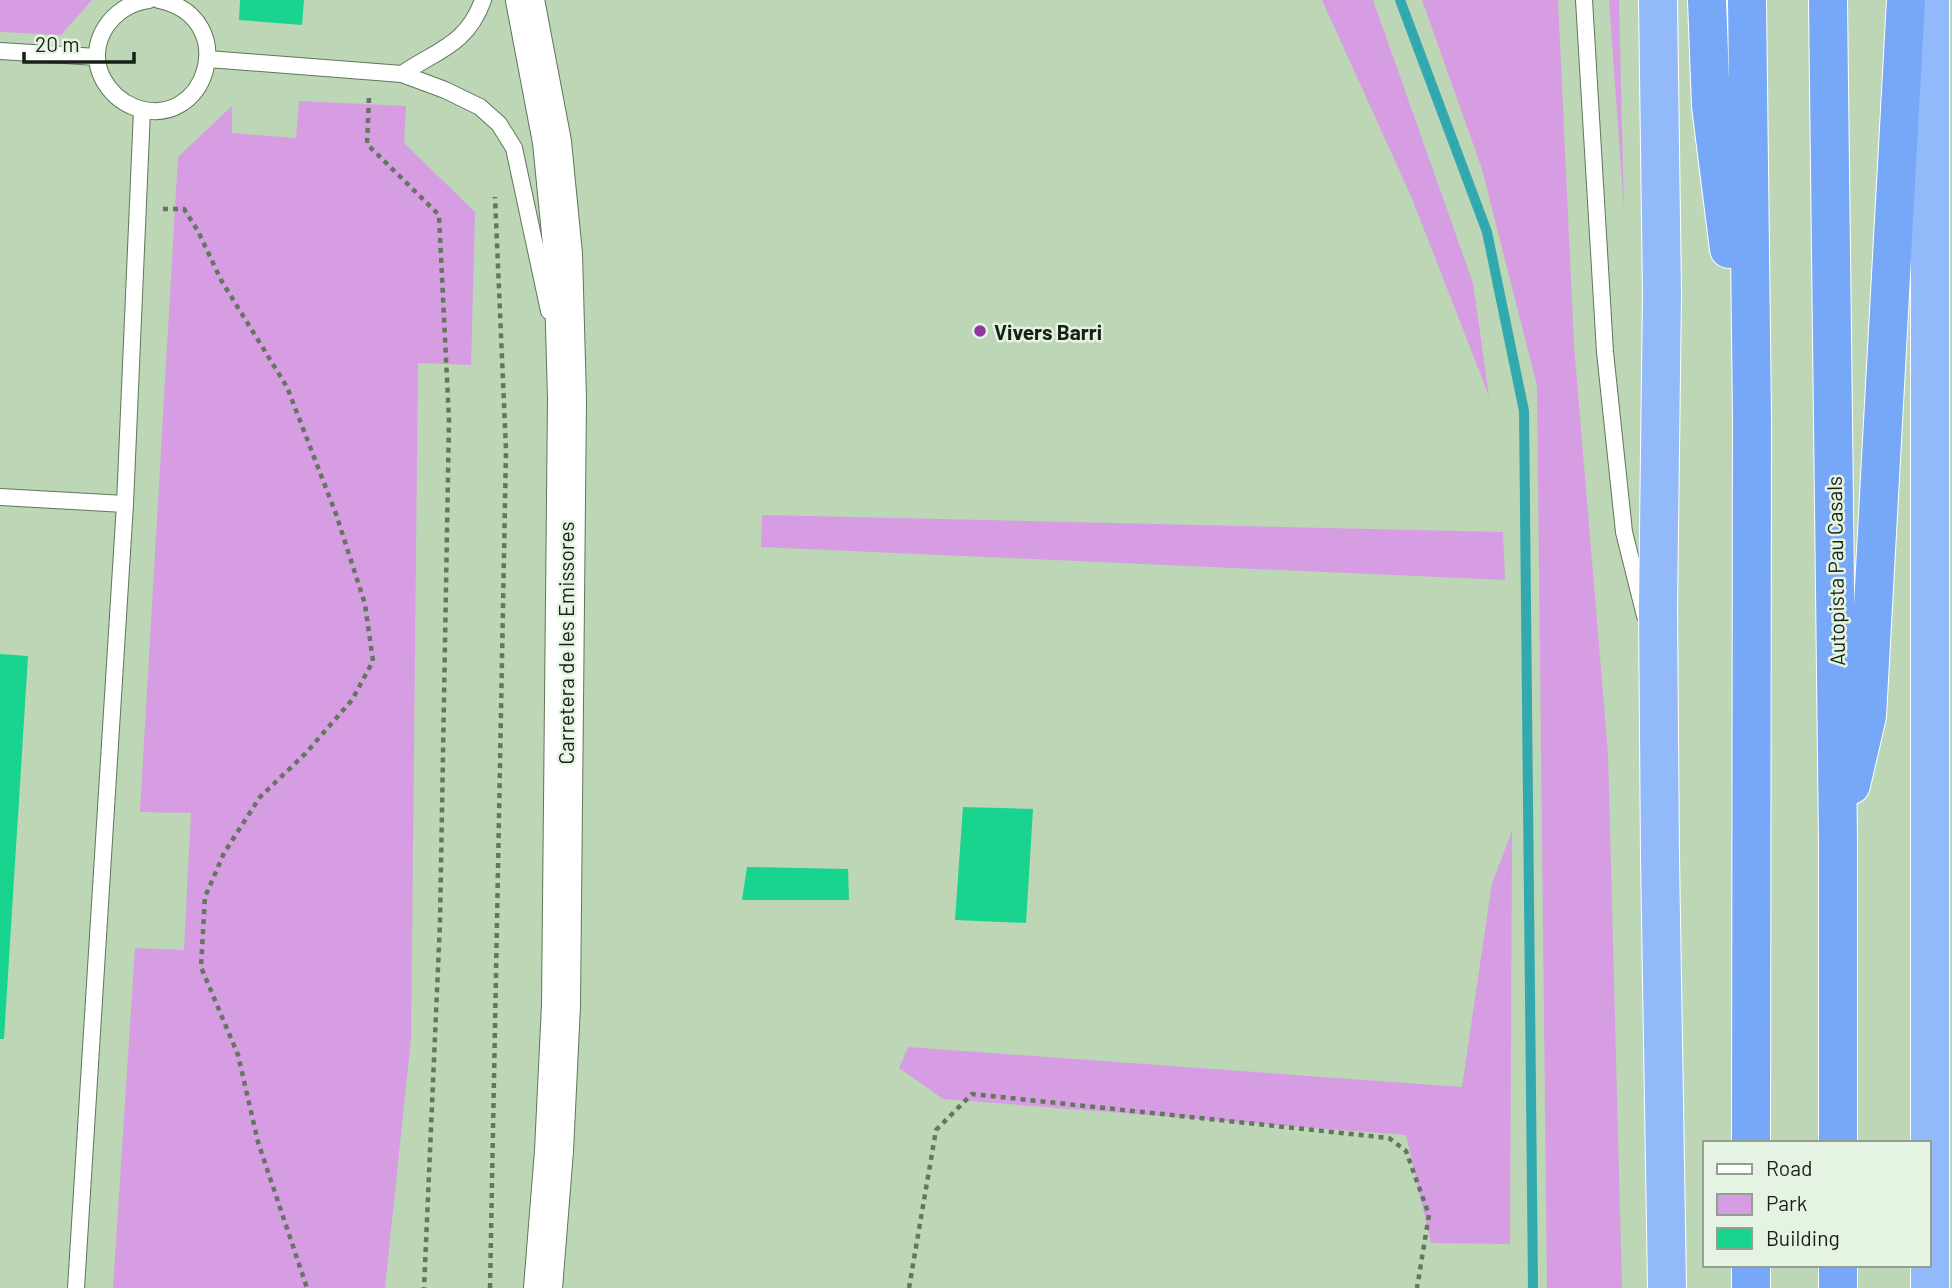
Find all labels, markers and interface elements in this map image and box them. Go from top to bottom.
scale bar [24,21,135,65]
text: 20 m [35,31,80,56]
place label: Vivers Barri [994,319,1102,344]
marker: Vivers Barri [972,323,988,339]
street label: Autopista Pau Casals [1821,476,1849,666]
street label: Carretera de les Emissores [553,521,578,765]
legend [1703,1141,1931,1267]
text: Road [1766,1155,1812,1180]
text: Park [1766,1190,1807,1215]
text: Building [1766,1225,1840,1250]

